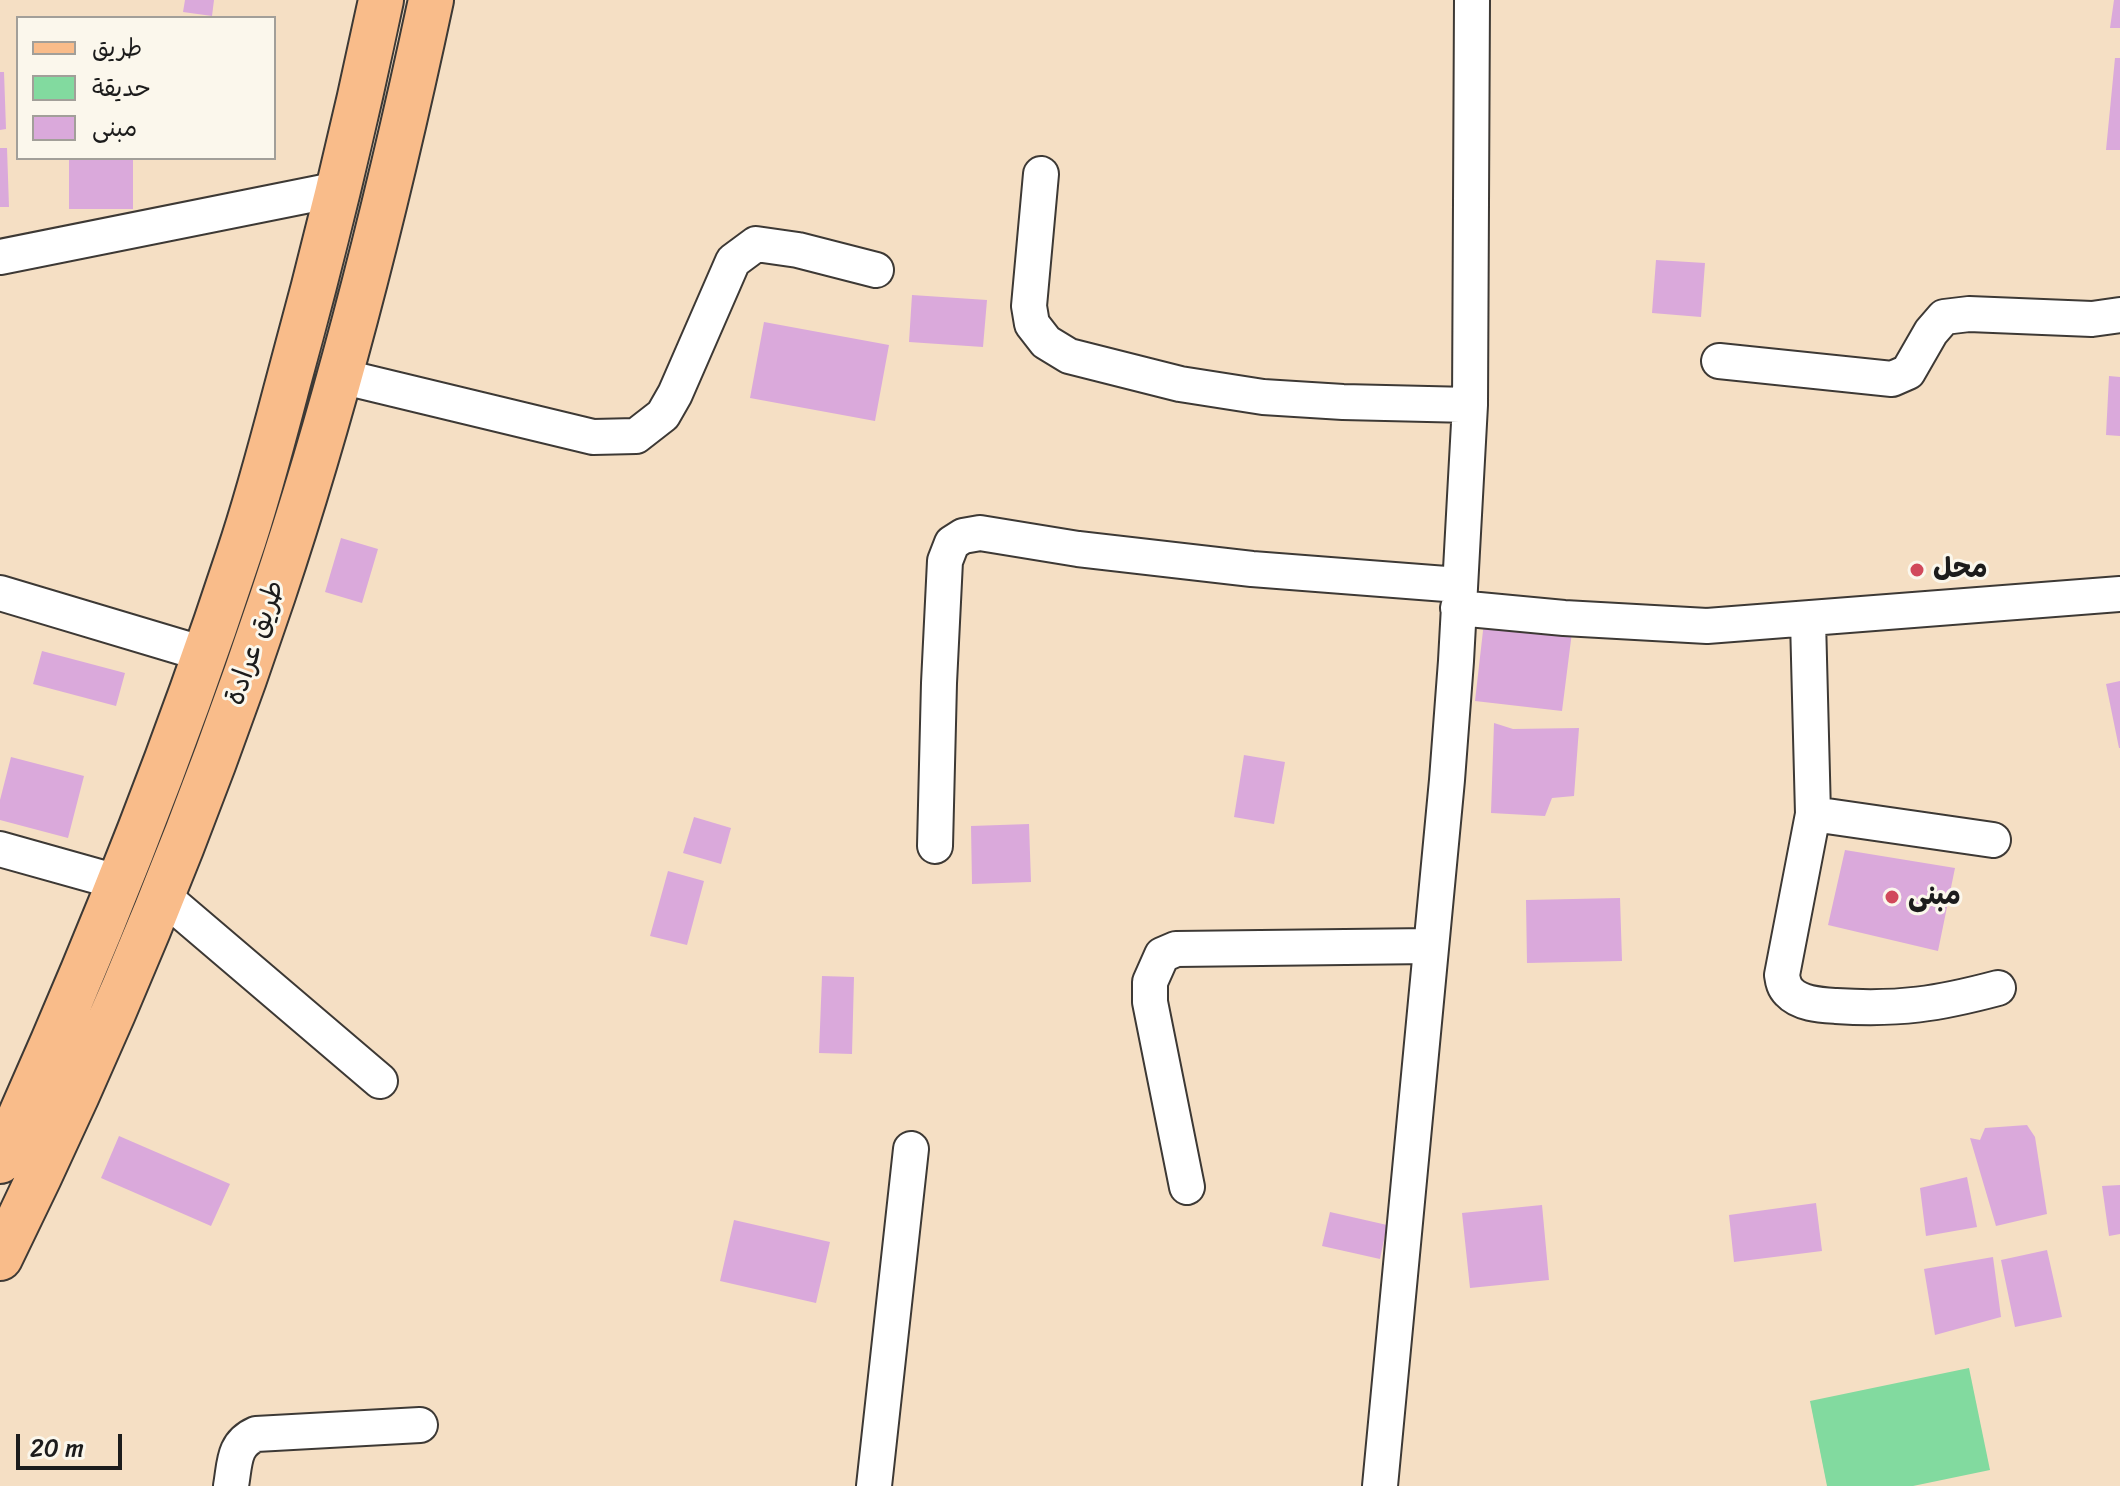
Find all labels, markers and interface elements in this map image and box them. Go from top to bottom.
legend [16,16,276,160]
text: طريق [92,27,142,69]
text: حديقة [92,67,151,109]
text: مبنى [92,107,137,149]
place label: محل [1933,553,1988,587]
marker: محل [1908,561,1926,579]
street label: طريق عرادة [219,576,293,710]
place label: مبنى [1908,880,1961,914]
marker: مبنى [1883,888,1901,906]
scale bar [20,1418,126,1468]
text: 20 m [30,1427,84,1469]

